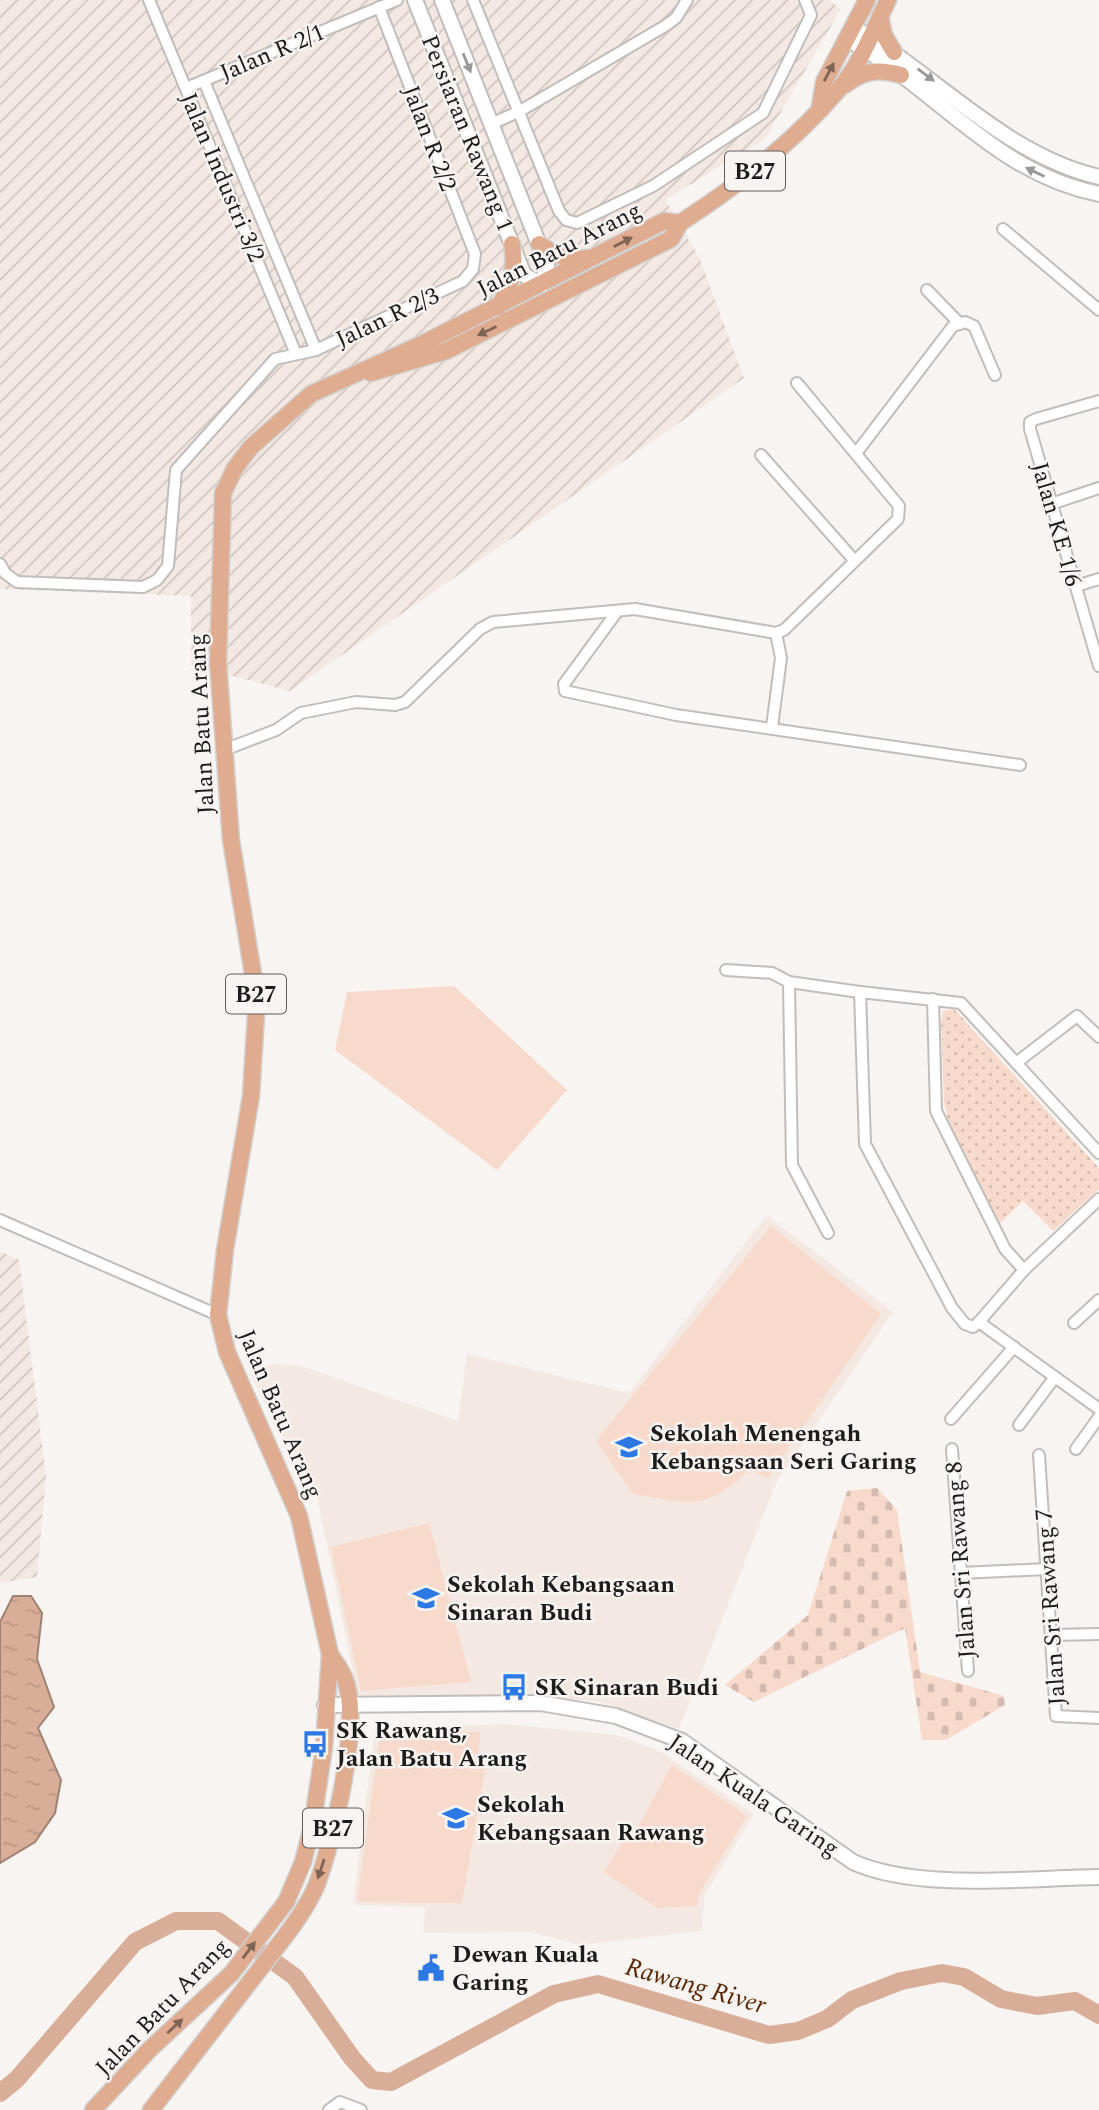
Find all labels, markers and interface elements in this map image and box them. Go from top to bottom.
street label: Jalan R 2/1 [214,15,330,91]
street label: Persiaran Rawang 1 [411,29,523,237]
one-way arrow [461,53,472,74]
one-way arrow [823,62,835,81]
one-way arrow [916,68,934,83]
street label: Jalan R 2/2 [392,80,466,197]
street label: Jalan Industri 3/2 [170,87,274,268]
road number: B27 [725,152,785,190]
one-way arrow [1025,167,1045,178]
street label: Jalan Batu Arang [471,193,648,307]
one-way arrow [614,236,633,248]
street label: Jalan R 2/3 [330,278,445,358]
one-way arrow [477,325,497,337]
street label: Jalan KE 1/6 [1021,458,1091,591]
street label: Jalan Batu Arang [179,633,225,815]
road number: B27 [226,974,286,1014]
street label: Jalan Batu Arang [228,1324,332,1505]
place label: Sekolah Menengah Kebangsaan Seri Garing [650,1416,917,1480]
school or university icon: Sekolah Menengah Kebangsaan Seri Garing [614,1432,644,1462]
street label: Jalan Sri Rawang 8 [936,1460,986,1660]
street label: Jalan Sri Rawang 7 [1026,1507,1076,1707]
place label: Sekolah Kebangsaan Sinaran Budi [447,1567,675,1631]
school or university icon: Sekolah Kebangsaan Sinaran Budi [411,1583,441,1613]
place label: SK Sinaran Budi [535,1670,719,1706]
bus stop icon: SK Sinaran Budi [499,1672,529,1702]
place label: SK Rawang, Jalan Batu Arang [336,1713,527,1777]
street label: Jalan Kuala Garing [661,1725,846,1867]
bus stop icon: SK Rawang, Jalan Batu Arang [300,1729,330,1759]
place label: Sekolah Kebangsaan Rawang [477,1787,704,1851]
school or university icon: Sekolah Kebangsaan Rawang [441,1803,471,1833]
road number: B27 [303,1809,363,1848]
one-way arrow [316,1859,326,1880]
street label: Jalan Batu Arang [87,1930,239,2085]
place label: Dewan Kuala Garing [452,1937,599,2001]
one-way arrow [242,1941,256,1959]
water label: Rawang River [620,1947,772,2025]
public building icon: Dewan Kuala Garing [416,1953,446,1983]
one-way arrow [166,2018,184,2034]

